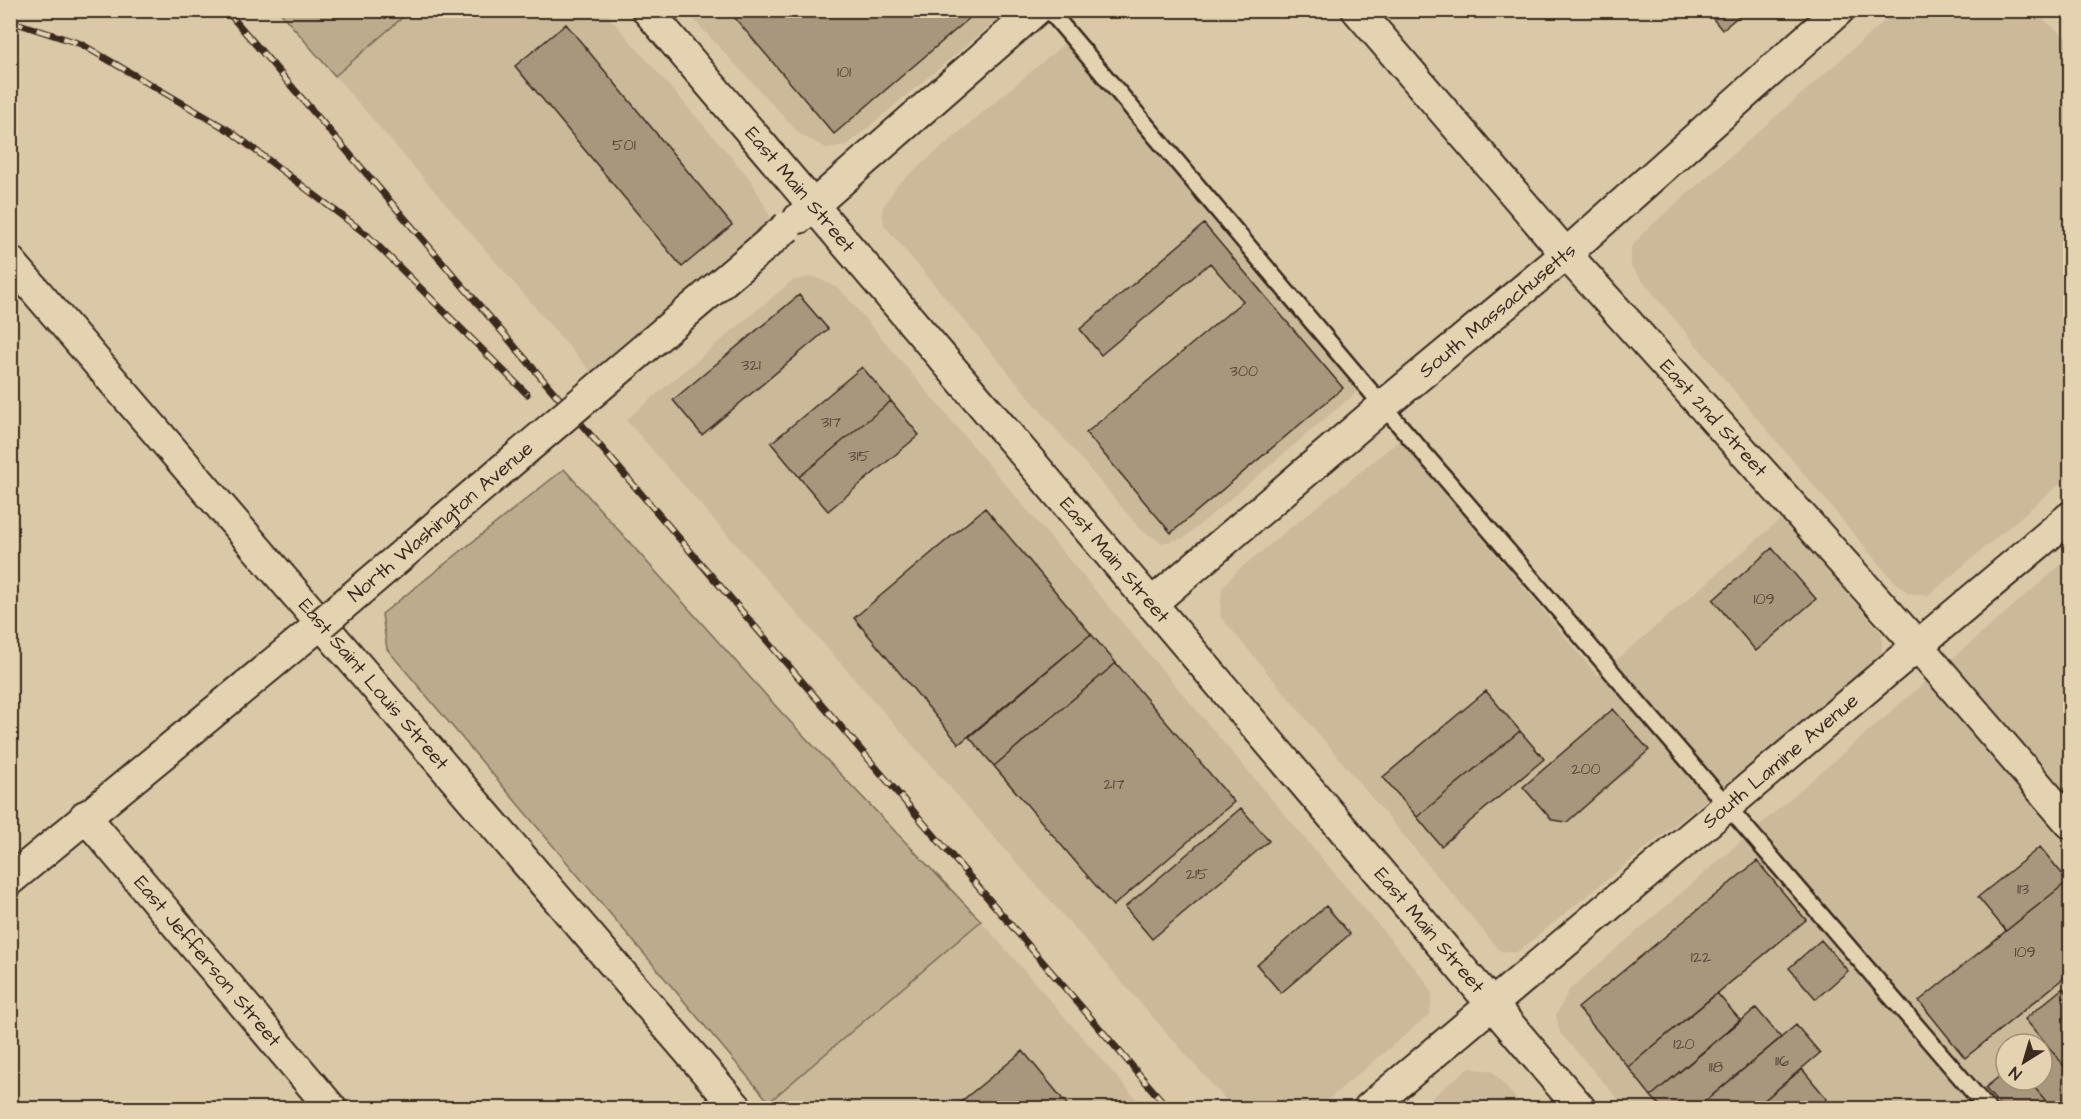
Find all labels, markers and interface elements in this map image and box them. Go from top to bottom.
house number: 101 [837,61,851,83]
street label: East Main Street [738,121,862,259]
house number: 501 [612,134,636,156]
street label: South Massachusetts [1413,237,1583,385]
street label: East 2nd Street [1653,353,1774,483]
house number: 321 [741,354,761,376]
house number: 300 [1230,360,1258,382]
house number: 317 [821,411,841,433]
street label: North Washington Avenue [342,435,540,609]
house number: 315 [848,445,870,467]
street label: East Main Street [1053,491,1176,629]
house number: 109 [1753,588,1775,610]
street label: East Saint Louis Street [292,592,455,776]
street label: South Lamine Avenue [1696,687,1865,835]
house number: 200 [1571,758,1601,780]
house number: 217 [1103,773,1125,795]
street label: East Main Street [1367,861,1491,1000]
house number: 215 [1186,863,1209,885]
street label: East Jefferson Street [127,870,288,1053]
house number: 113 [2017,878,2029,900]
house number: 109 [2014,941,2036,963]
house number: 122 [1691,946,1711,968]
north arrow [1994,1032,2054,1092]
house number: 120 [1673,1033,1695,1055]
house number: 116 [1775,1050,1789,1072]
house number: 118 [1709,1056,1723,1078]
text: N [2005,1061,2026,1085]

